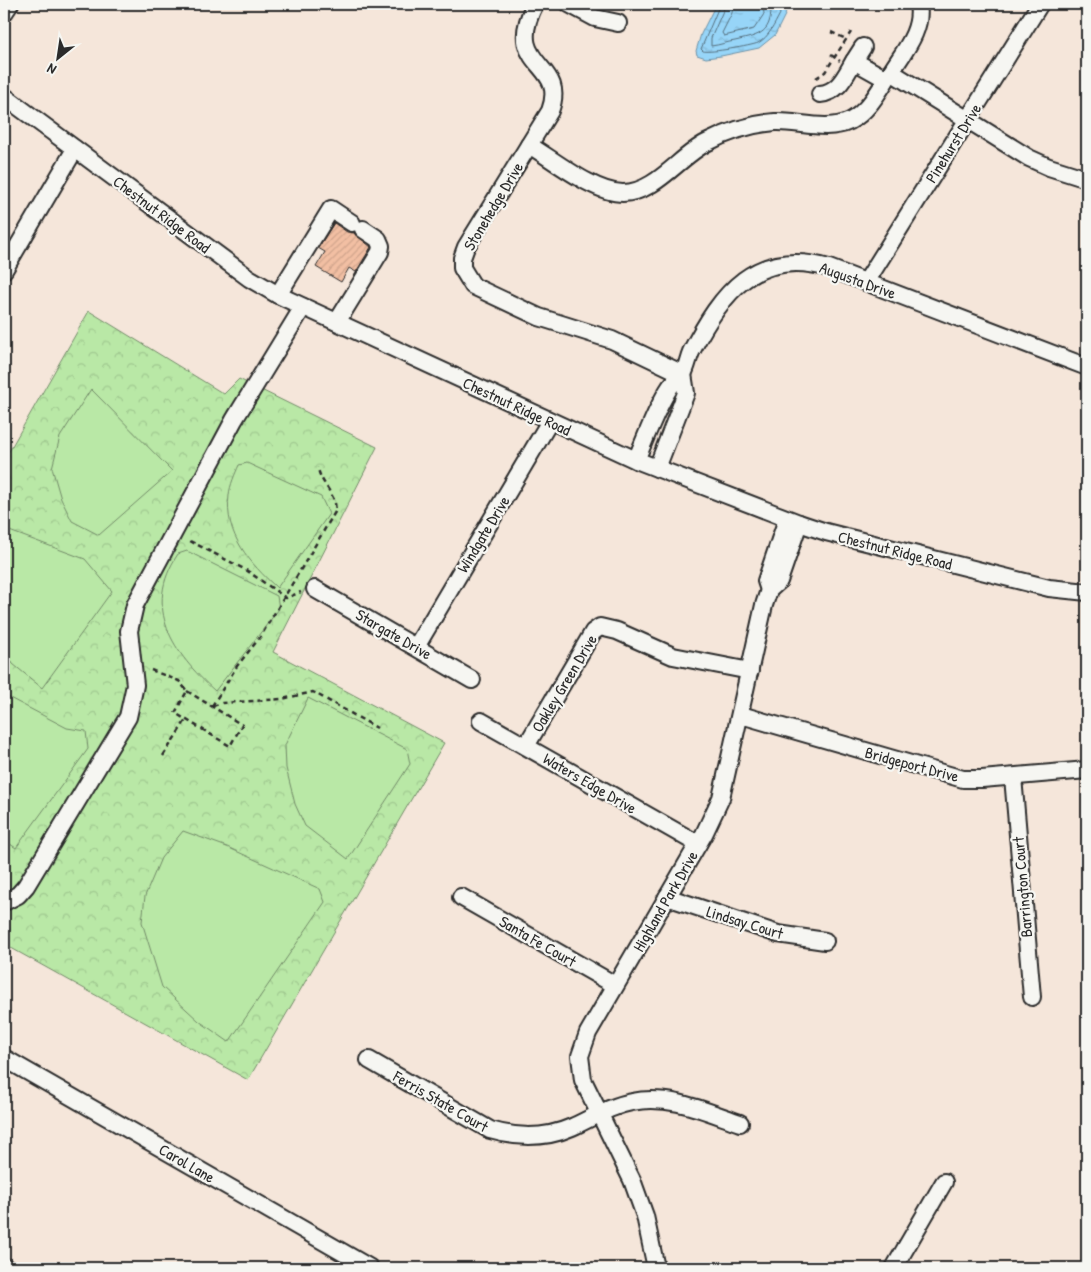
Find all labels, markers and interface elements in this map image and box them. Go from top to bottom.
north arrow [32,32,82,82]
text: N [43,59,59,80]
street label: Pinehurst Drive [920,99,986,187]
street label: Stonehedge Drive [458,157,528,254]
street label: Chestnut Ridge Road [109,170,215,258]
street label: Augusta Drive [817,256,900,304]
street label: Chestnut Ridge Road [459,371,575,441]
street label: Windgate Drive [451,491,515,577]
street label: Chestnut Ridge Road [836,525,954,575]
street label: Stargate Drive [352,603,437,665]
street label: Oakley Green Drive [526,629,602,736]
street label: Bridgeport Drive [863,741,962,787]
street label: Waters Edge Drive [539,747,641,819]
street label: Barrington Court [1007,835,1037,938]
street label: Highland Park Drive [627,846,703,955]
street label: Lindsay Court [704,900,787,944]
street label: Santa Fe Court [495,910,581,972]
street label: Ferris State Court [389,1064,493,1137]
street label: Carol Lane [155,1138,220,1188]

